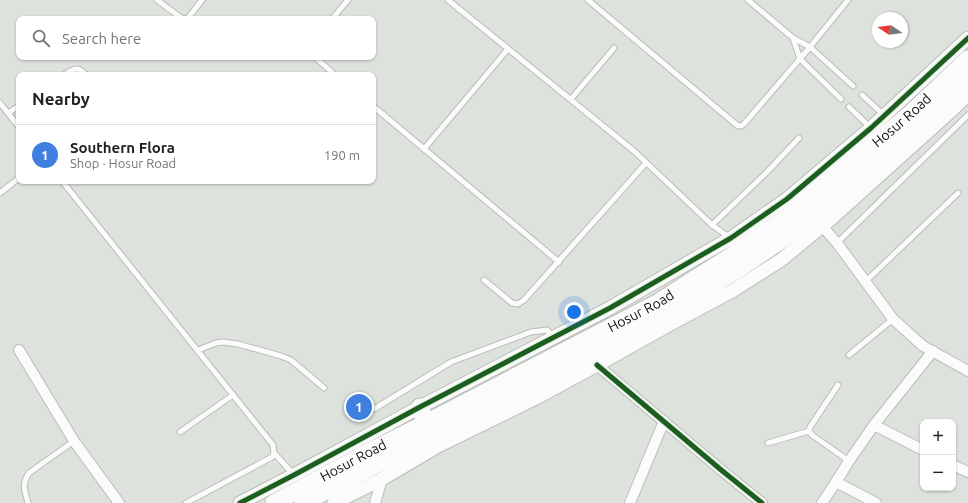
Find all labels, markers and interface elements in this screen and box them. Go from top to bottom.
north arrow [872,12,908,48]
search box [16,16,376,60]
icon: search [30,27,52,49]
text: Search here [62,30,141,47]
text: Nearby [32,89,90,108]
street label: Hosur Road [869,90,934,150]
text: Southern Flora [70,139,175,156]
text: 1 [41,148,49,162]
text: 190 m [324,148,360,162]
text: Shop · Hosur Road [70,156,176,170]
street label: Hosur Road [605,287,677,335]
your location [564,302,584,322]
pin: 1 [346,392,372,422]
map controls [920,419,956,491]
button: + [920,419,956,455]
street label: Hosur Road [317,436,389,485]
button: − [920,455,956,491]

